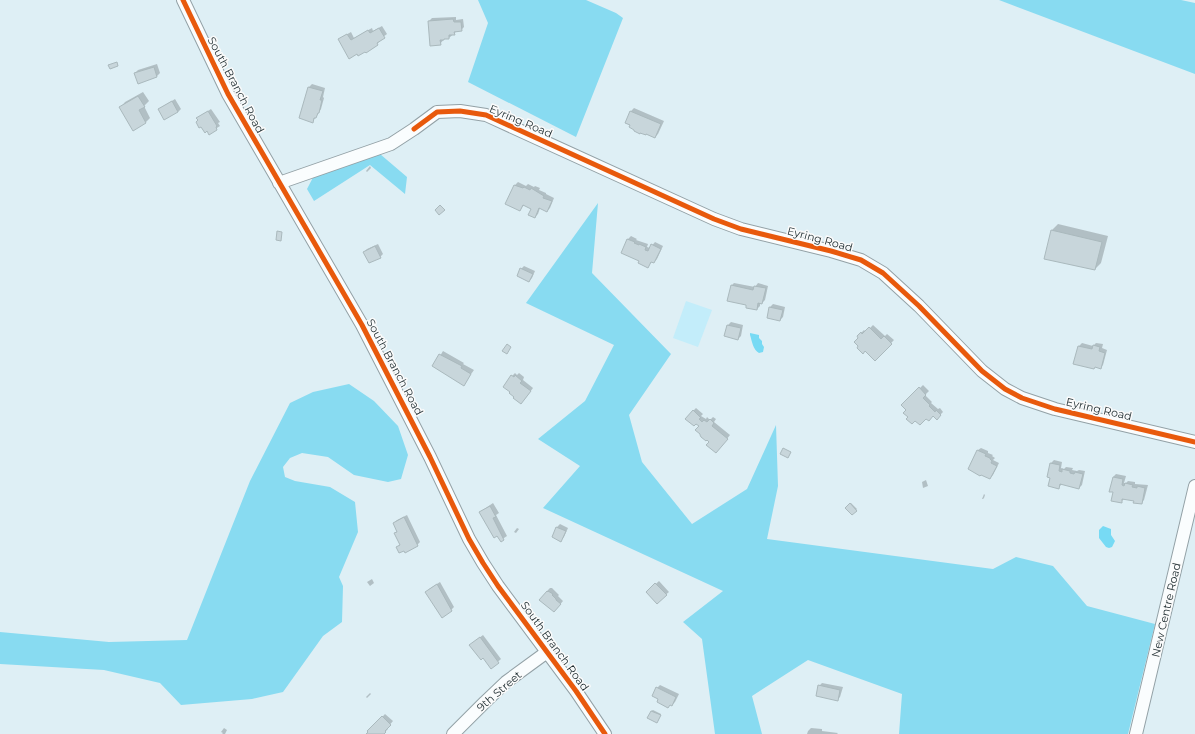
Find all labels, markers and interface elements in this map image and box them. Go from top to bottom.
street label: South Branch Road [205,34,267,136]
street label: Eyring Road [487,101,555,141]
street label: Eyring Road [786,224,854,254]
street label: South Branch Road [364,316,426,418]
street label: Eyring Road [1065,395,1133,423]
street label: New Centre Road [1148,561,1184,659]
street label: South Branch Road [518,599,592,693]
street label: 9th Street [474,667,525,714]

